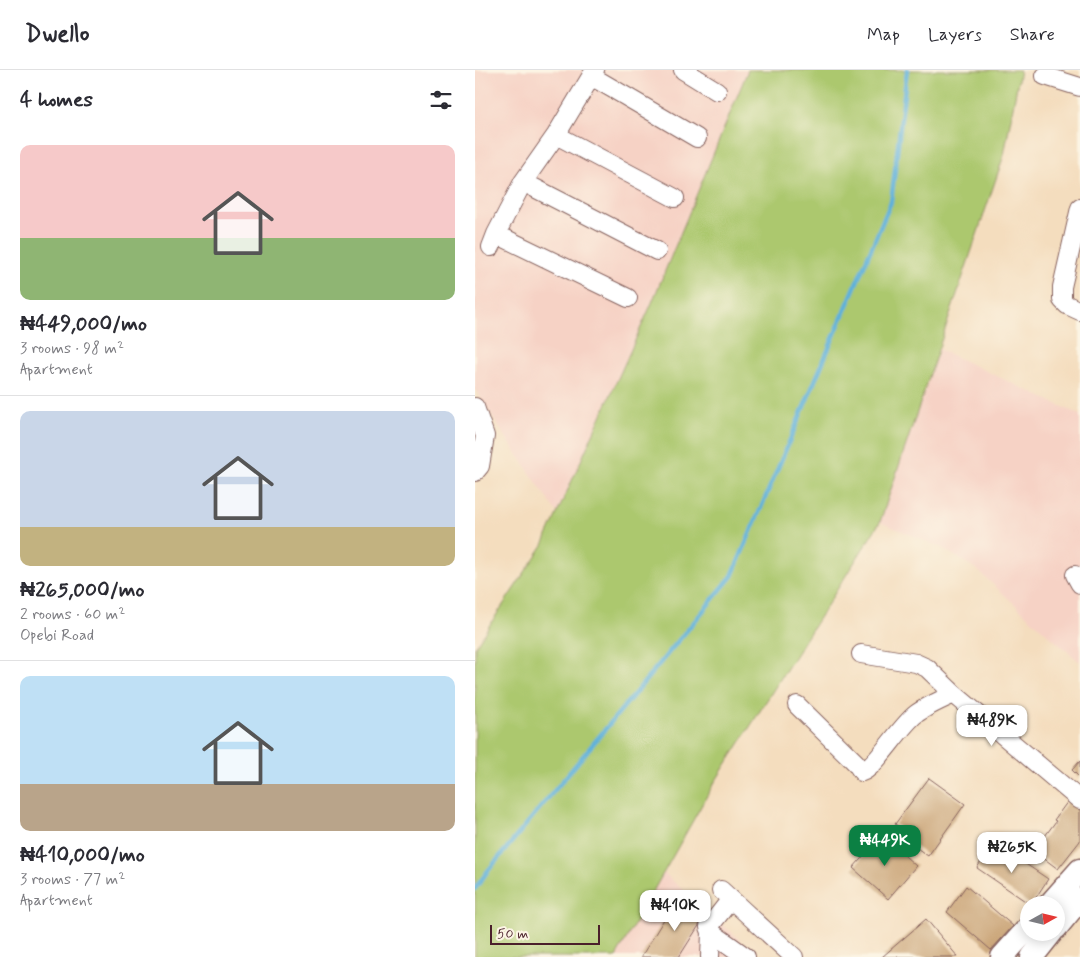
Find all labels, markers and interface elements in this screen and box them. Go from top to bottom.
text: Dwello [25,19,90,50]
text: Map [867,23,900,47]
text: Layers [928,23,982,47]
text: Share [1010,23,1055,47]
text: 4 homes [20,86,93,114]
icon: filters [427,86,455,114]
icon: home [193,178,283,268]
text: ₦449,000/mo [20,310,147,338]
text: 3 rooms · 98 m² [20,338,124,359]
text: Apartment [20,359,93,380]
icon: home [193,443,283,533]
text: ₦265,000/mo [20,576,145,604]
text: 2 rooms · 60 m² [20,604,125,625]
text: Opebi Road [20,625,94,646]
pin: ₦489K [957,704,1027,747]
icon: home [193,708,283,798]
text: ₦489K [967,710,1017,731]
pin: ₦449K [850,824,920,867]
text: ₦449K [860,830,910,851]
pin: ₦265K [977,832,1047,874]
text: ₦265K [988,837,1036,858]
text: ₦410,000/mo [20,841,145,869]
text: 3 rooms · 77 m² [20,869,125,890]
text: Apartment [20,890,93,911]
pin: ₦410K [640,890,710,932]
text: ₦410K [651,895,699,916]
north arrow [1020,896,1065,941]
map controls [1020,896,1065,941]
scale bar [490,922,600,945]
text: 50 m [497,925,528,943]

